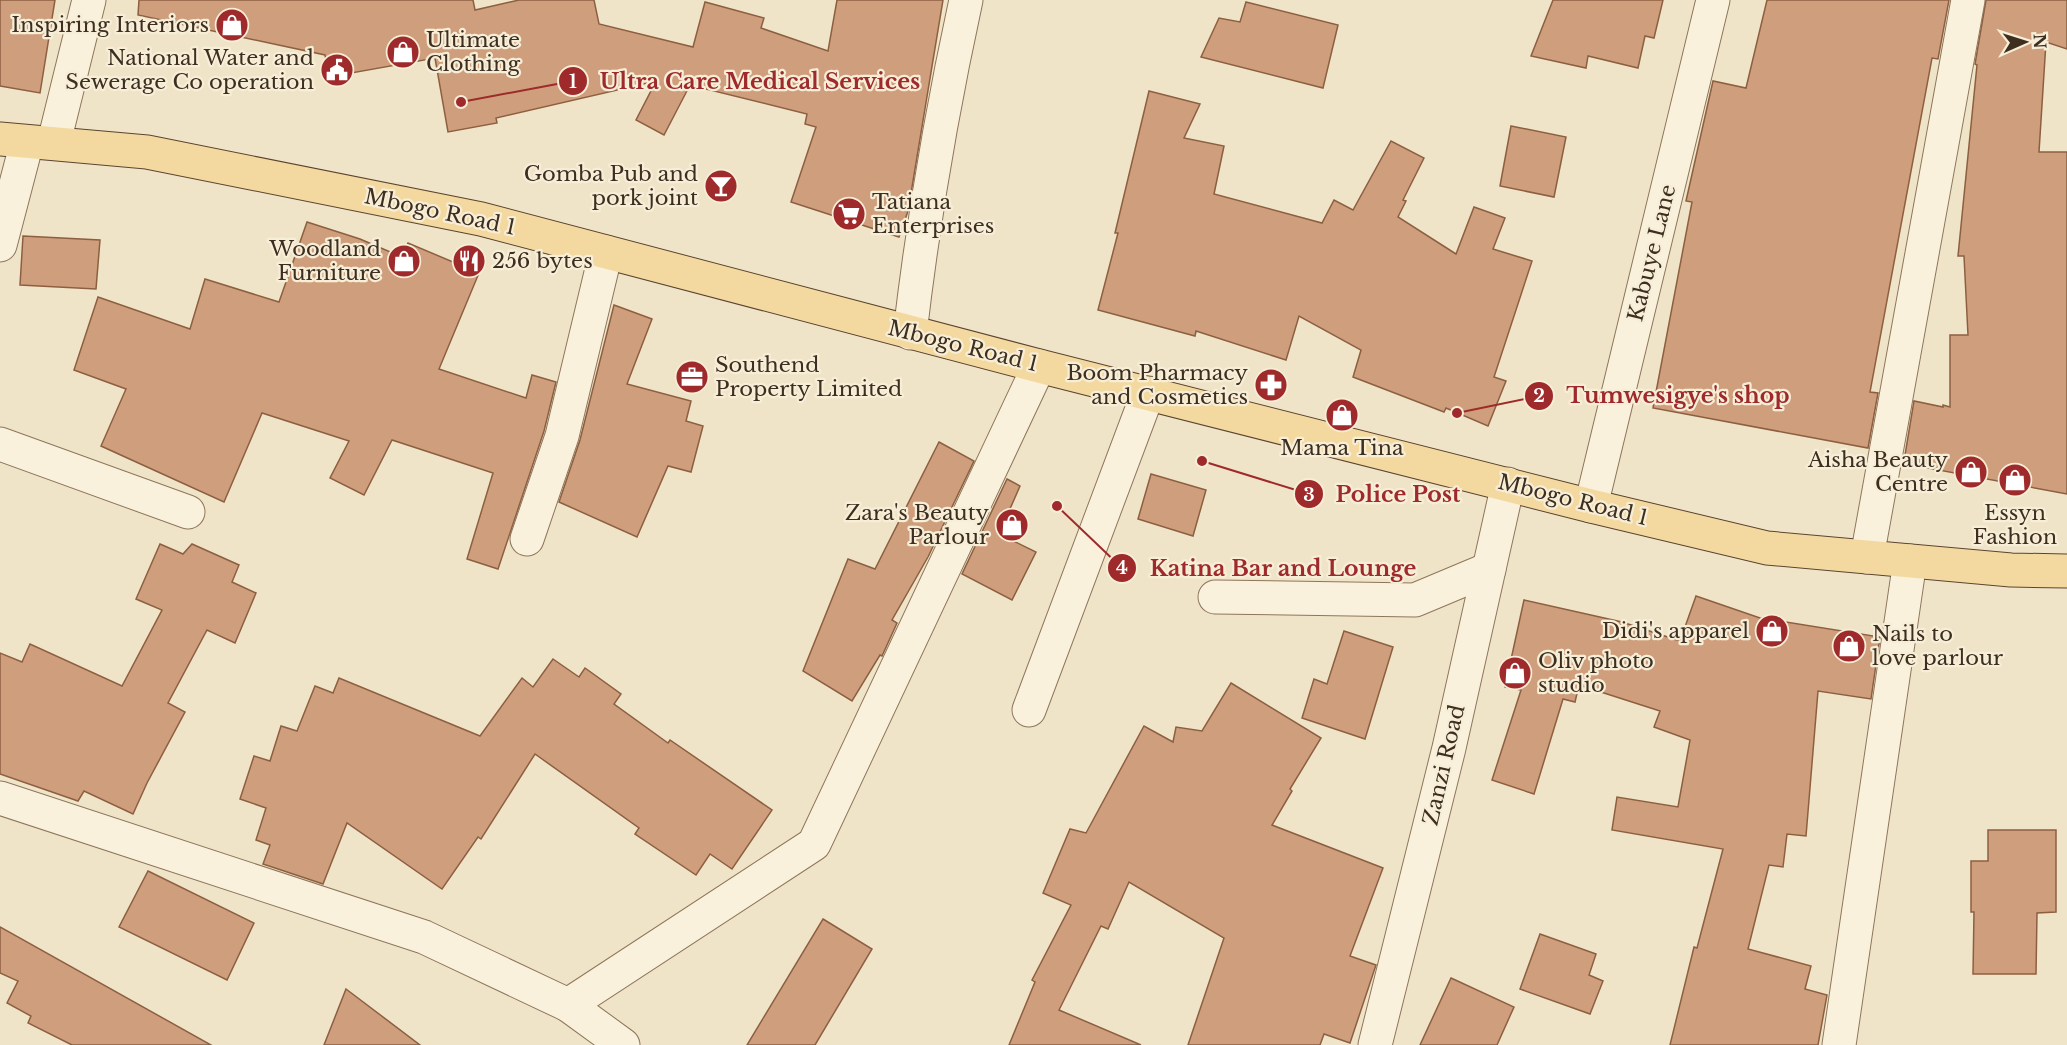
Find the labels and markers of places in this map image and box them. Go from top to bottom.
shop icon: Inspiring Interiors [214,7,250,43]
place label: Inspiring Interiors [11,12,209,38]
place label: Ultimate Clothing [426,27,520,77]
shop icon: Ultimate Clothing [385,34,421,70]
place label: National Water and Sewerage Co operation [65,45,314,95]
public building icon: National Water and Sewerage Co operation [319,52,355,88]
callout: Ultra Care Medical Services [558,61,933,101]
place label: Gomba Pub and pork joint [524,161,698,211]
bar icon: Gomba Pub and pork joint [703,168,739,204]
place label: Tatiana Enterprises [872,189,994,239]
supermarket icon: Tatiana Enterprises [831,196,867,232]
place label: Woodland Furniture [268,236,381,286]
shop icon: Woodland Furniture [386,243,422,279]
restaurant icon: 256 bytes [451,243,487,279]
place label: 256 bytes [492,248,593,274]
place label: Southend Property Limited [715,352,902,402]
office icon: Southend Property Limited [674,359,710,395]
place label: Boom Pharmacy and Cosmetics [1066,360,1249,410]
pharmacy icon: Boom Pharmacy and Cosmetics [1253,367,1289,403]
callout: Tumwesigye's shop [1524,376,1801,416]
shop icon: Mama Tina [1324,397,1360,433]
place label: Mama Tina [1280,435,1404,461]
place label: Aisha Beauty Centre [1807,447,1949,497]
shop icon: Aisha Beauty Centre [1953,454,1989,490]
shop icon: Essyn Fashion [1997,462,2033,498]
callout: Police Post [1294,474,1473,514]
place label: Zara's Beauty Parlour [845,500,990,550]
place label: Essyn Fashion [1973,500,2057,550]
shop icon: Zara's Beauty Parlour [994,507,1030,543]
callout: Katina Bar and Lounge [1107,548,1429,588]
shop icon: Didi's apparel [1754,613,1790,649]
place label: Didi's apparel [1602,618,1749,644]
place label: Nails to love parlour [1872,621,2003,671]
shop icon: Nails to love parlour [1831,628,1867,664]
place label: Oliv photo studio [1538,648,1654,698]
shop icon: Oliv photo studio [1497,655,1533,691]

